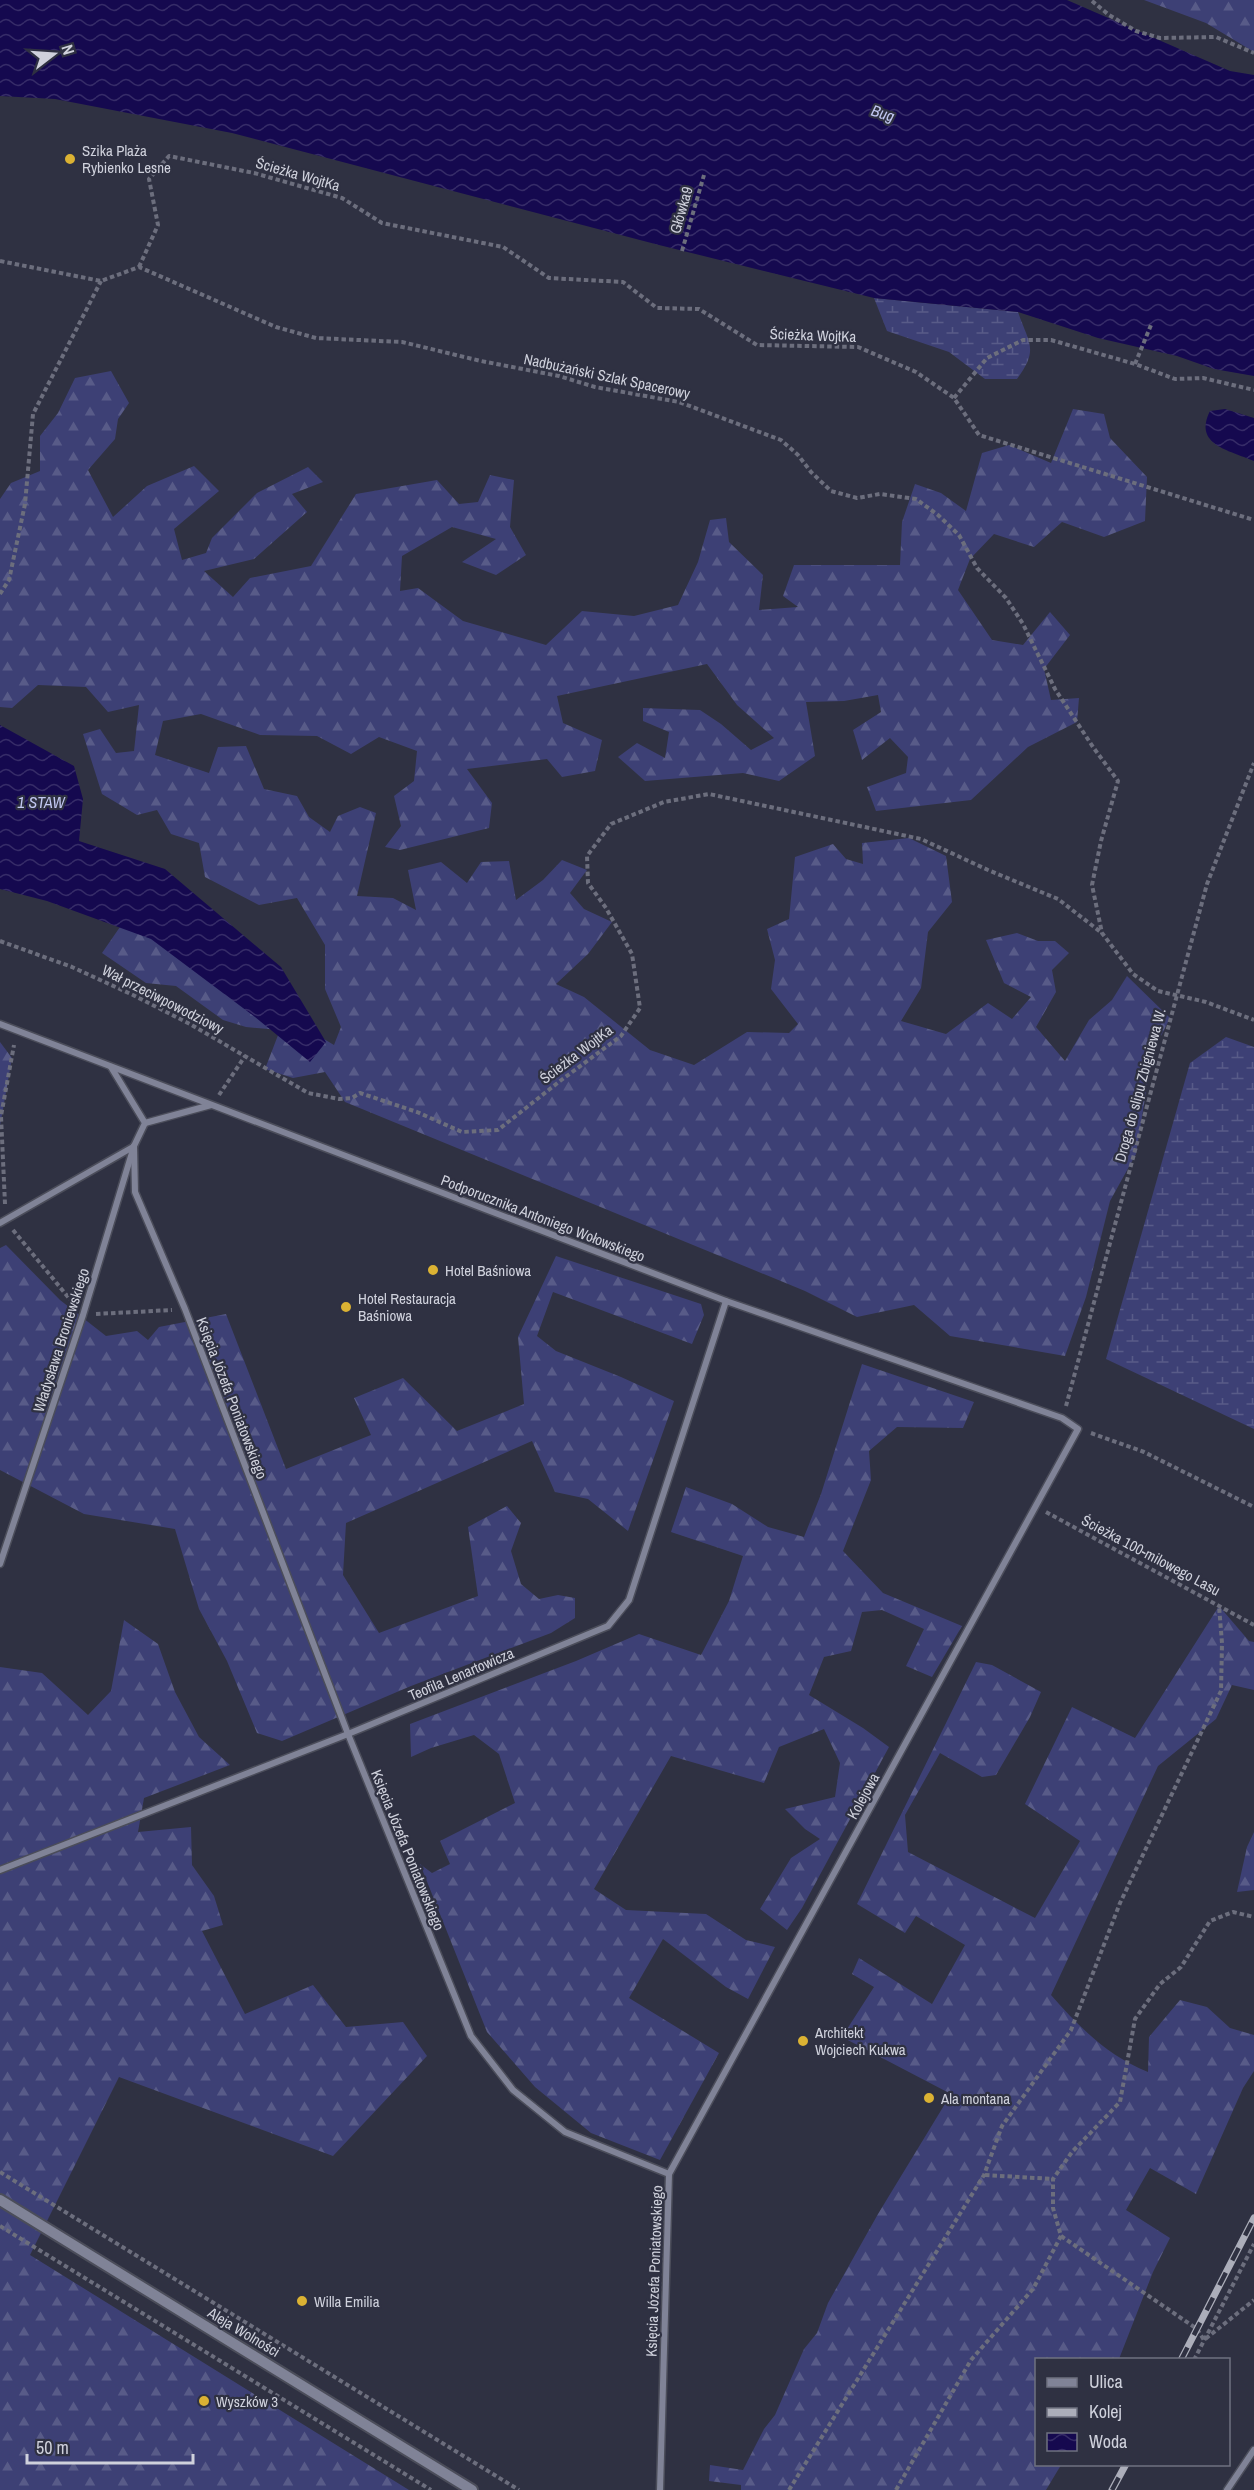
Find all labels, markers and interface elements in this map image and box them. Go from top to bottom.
north arrow [24,24,84,84]
text: N [56,42,80,57]
water label: Bug [868,99,898,127]
place label: Szika Plaża Rybienko Lesne [82,140,171,178]
marker: Szika Plaża Rybienko Lesne [63,152,77,166]
street label: Ścieżka WojtKa [253,152,343,196]
street label: Główka9 [664,184,698,236]
street label: Ścieżka WojtKa [769,323,857,347]
street label: Nadbużański Szlak Spacerowy [522,348,693,404]
water label: 1 STAW [17,791,66,813]
street label: Wał przeciwpowodziowy [98,959,228,1039]
street label: Droga do slipu Zbigniewa W. [1109,1006,1171,1164]
street label: Ścieżka WojtKa [535,1019,617,1088]
street label: Podporucznika Antoniego Wołowskiego [438,1169,648,1267]
place label: Hotel Baśniowa [445,1260,531,1281]
marker: Hotel Baśniowa [426,1263,440,1277]
street label: Władysława Broniewskiego [28,1265,94,1415]
place label: Hotel Restauracja Baśniowa [358,1288,456,1326]
marker: Hotel Restauracja Baśniowa [339,1300,353,1314]
street label: Księcia Józefa Poniatowskiego [191,1314,273,1482]
street label: Ścieżka 100-milowego Lasu [1078,1509,1224,1601]
street label: Teofila Lenartowicza [405,1642,517,1706]
street label: Księcia Józefa Poniatowskiego [366,1766,450,1934]
street label: Kolejowa [842,1769,884,1823]
place label: Architekt Wojciech Kukwa [814,2022,906,2060]
marker: Architekt Wojciech Kukwa [796,2034,810,2048]
place label: Ala montana [940,2088,1010,2109]
marker: Ala montana [922,2091,936,2105]
street label: Księcia Józefa Poniatowskiego [641,2185,667,2357]
place label: Willa Emilia [314,2291,380,2312]
marker: Willa Emilia [295,2294,309,2308]
street label: Aleja Wolności [203,2302,284,2362]
legend [1035,2358,1230,2466]
text: Ulica [1089,2369,1123,2394]
place label: Wyszków 3 [216,2391,278,2412]
marker: Wyszków 3 [197,2394,211,2408]
text: Kolej [1089,2399,1122,2424]
scale bar [27,2427,194,2465]
text: Woda [1089,2429,1127,2454]
text: 50 m [36,2435,69,2460]

